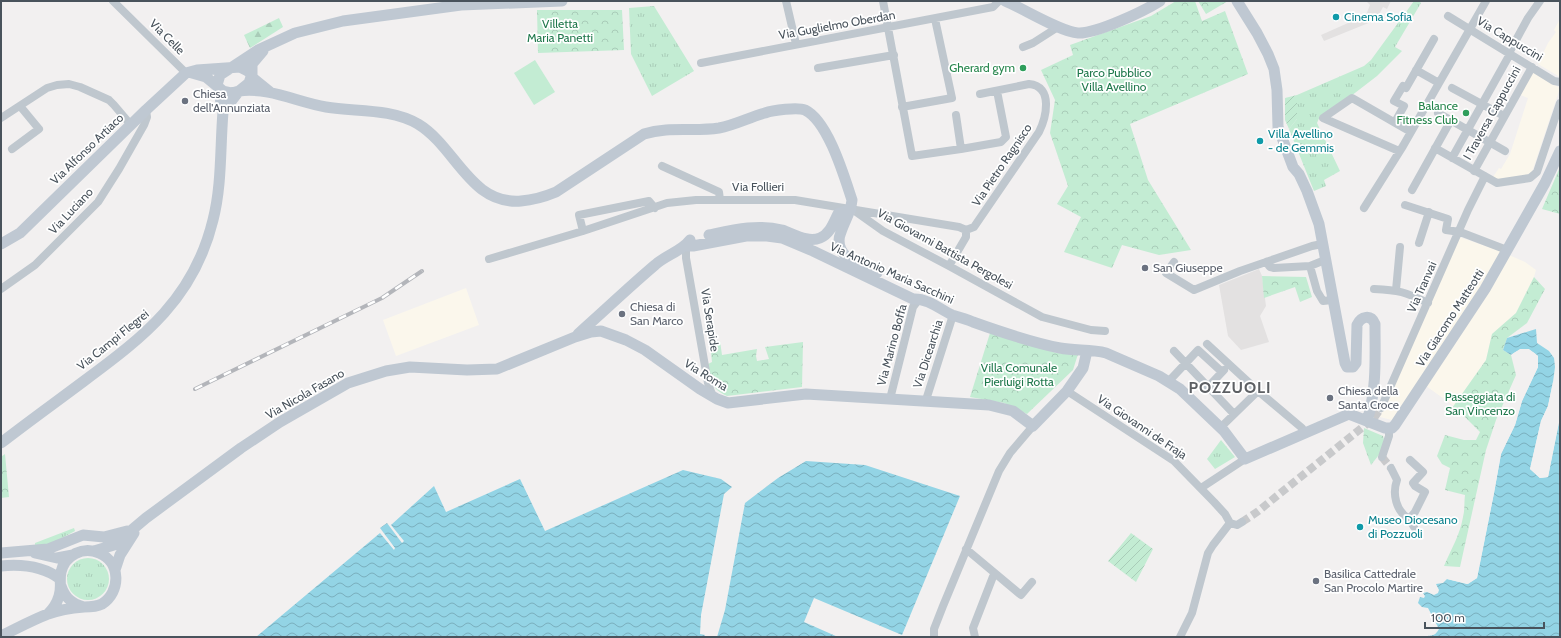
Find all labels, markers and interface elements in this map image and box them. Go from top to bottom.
street label: Via Guglielmo Oberdan [777,7,897,42]
place label: Cinema Sofia [1344,9,1412,24]
marker: Cinema Sofia [1331,12,1341,22]
street label: Via Cappuccini [1475,13,1546,64]
street label: Via Celle [147,16,188,57]
park label: Villetta Maria Panetti [527,16,593,45]
place label: Gherard gym [949,60,1015,75]
marker: Gherard gym [1018,63,1028,73]
street label: I Traversa Cappuccini [1460,63,1524,162]
park label: Parco Pubblico Villa Avellino [1077,65,1152,94]
place label: Chiesa dell'Annunziata [193,86,271,115]
marker: Chiesa dell'Annunziata [180,96,190,106]
place label: Balance Fitness Club [1397,98,1458,127]
marker: Balance Fitness Club [1461,108,1471,118]
street label: Via Alfonso Artiaco [47,110,127,187]
street label: Via Pietro Ragnisco [968,120,1035,209]
place label: Villa Avellino - de Gemmis [1268,126,1334,155]
marker: Villa Avellino - de Gemmis [1255,136,1265,146]
street label: Via Follieri [732,179,784,194]
street label: Via Luciano [45,184,96,237]
street label: Via Giovanni Battista Pergolesi [875,205,1016,292]
street label: Via Antonio Maria Sacchini [828,238,957,307]
street label: Via Tranvai [1404,259,1439,315]
place label: San Giuseppe [1153,260,1223,275]
marker: San Giuseppe [1140,263,1150,273]
street label: Via Giacomo Matteotti [1412,266,1487,369]
street label: Via Serapide [698,287,723,352]
place label: Chiesa di San Marco [630,299,684,328]
street label: Via Marino Boffa [873,302,910,387]
street label: Via Campi Flegrei [74,306,152,373]
marker: Chiesa di San Marco [617,309,627,319]
street label: Via Dicearchia [909,317,946,390]
street label: Via Roma [682,355,731,394]
park label: Villa Comunale Pierluigi Rotta [981,360,1057,389]
street label: Via Nicola Fasano [263,365,347,422]
district label: POZZUOLI [1188,378,1272,397]
place label: Chiesa della Santa Croce [1338,383,1399,412]
park label: Passeggiata di San Vincenzo [1445,389,1515,418]
street label: Via Giovanni de Fraja [1094,391,1190,462]
marker: Chiesa della Santa Croce [1325,393,1335,403]
place label: Museo Diocesano di Pozzuoli [1368,512,1458,541]
marker: Museo Diocesano di Pozzuoli [1355,522,1365,532]
place label: Basilica Cattedrale San Procolo Martire [1324,566,1423,595]
marker: Basilica Cattedrale San Procolo Martire [1311,576,1321,586]
scale bar [1425,604,1544,630]
text: 100 m [1431,610,1465,625]

